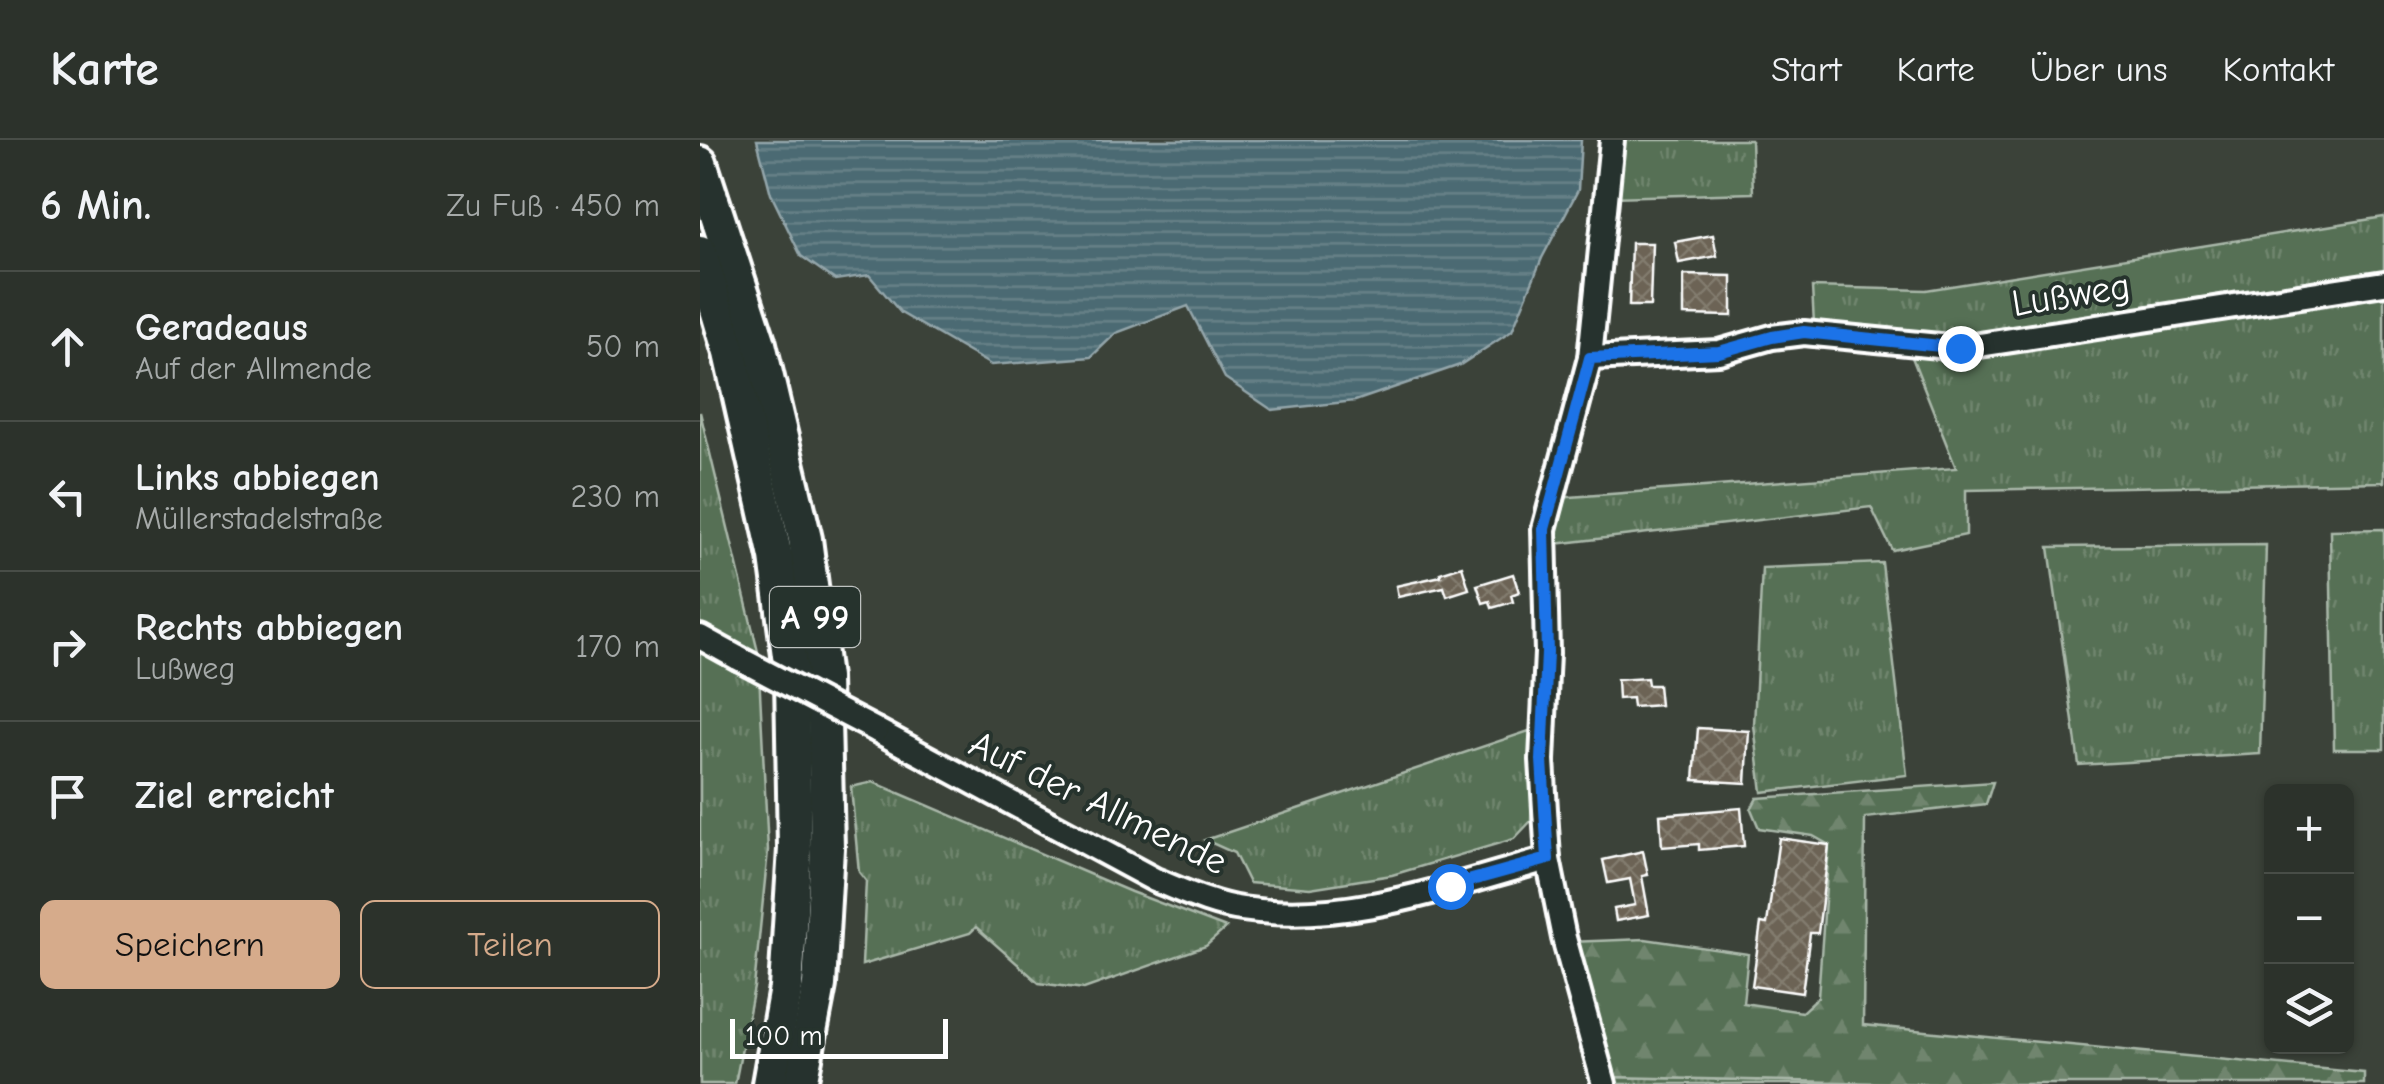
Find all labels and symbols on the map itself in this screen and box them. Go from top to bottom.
street label: Lußweg [2009,264,2133,326]
route end [1938,326,1984,372]
road number: A 99 [770,587,860,647]
street label: Auf der Allmende [962,722,1234,884]
route start [1428,864,1474,910]
scale bar [730,1014,948,1058]

